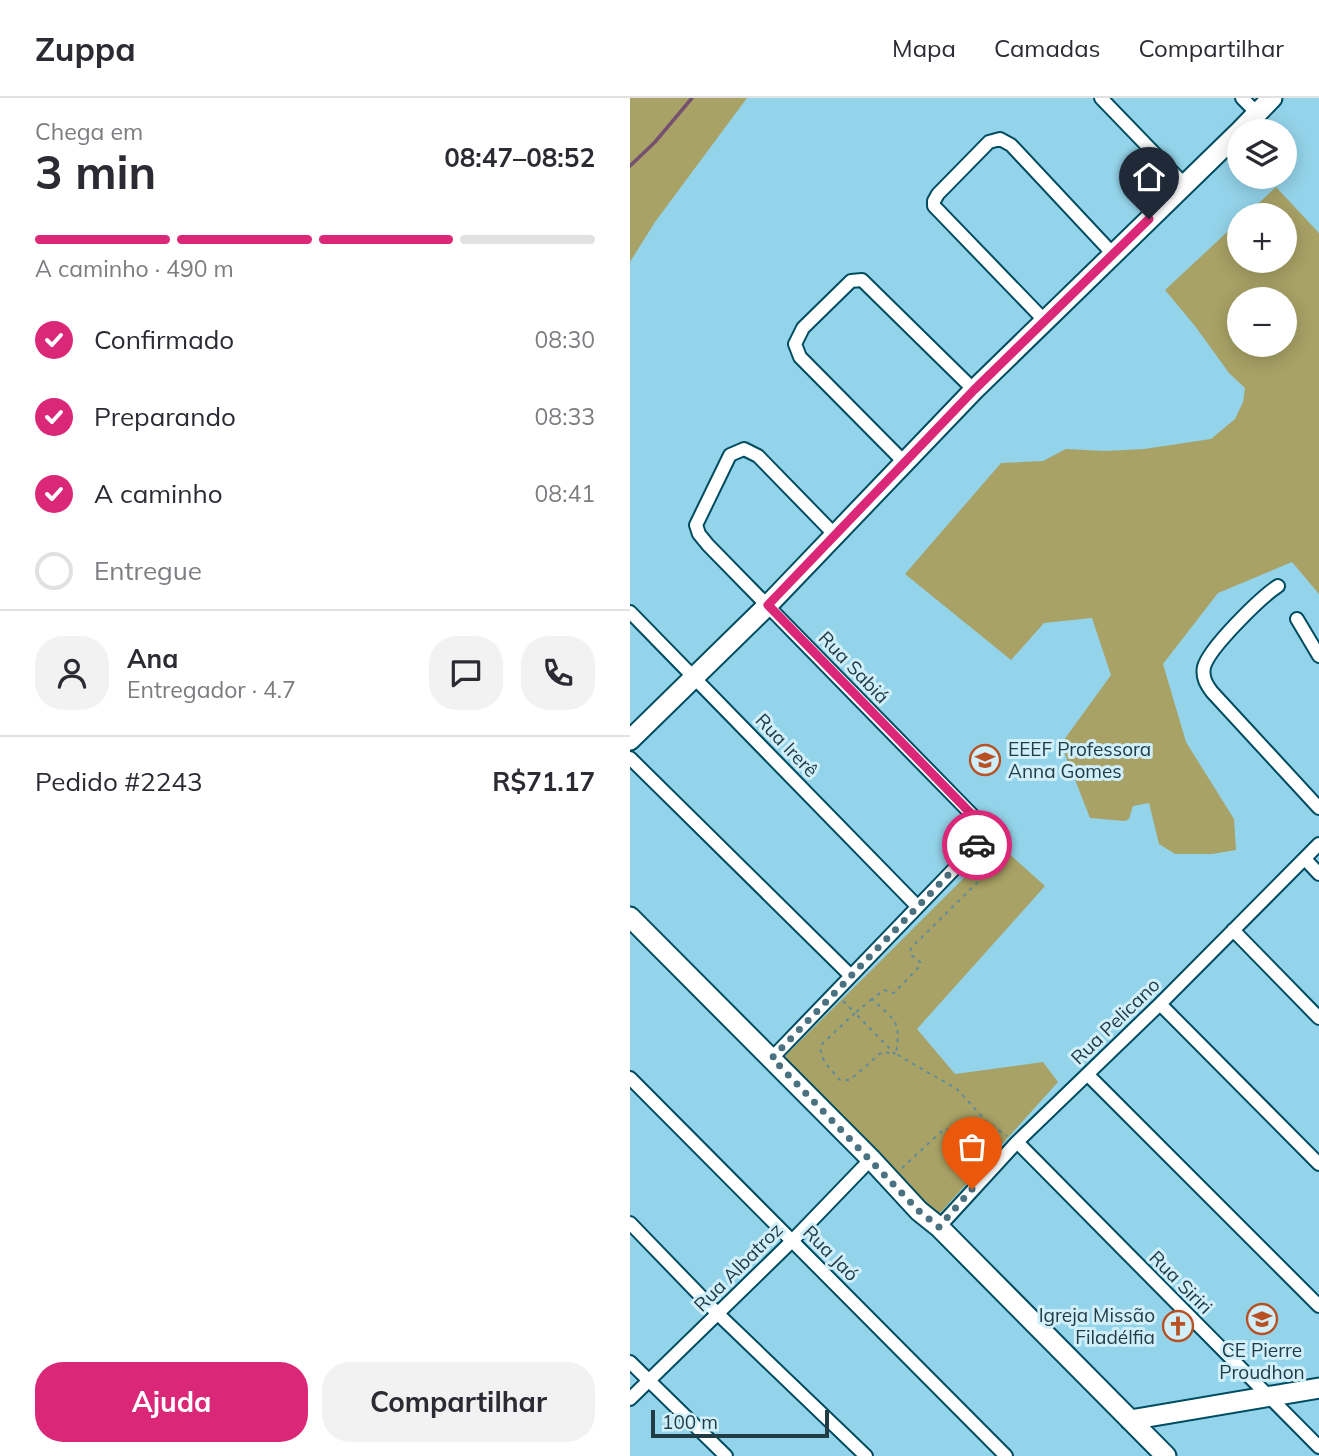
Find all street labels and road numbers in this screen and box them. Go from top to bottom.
street label: Rua Sabiá [814,626,894,708]
street label: Rua Irerê [751,708,823,782]
street label: Rua Pelicano [1065,973,1165,1069]
street label: Rua Albatroz [689,1217,788,1316]
street label: Rua Jaó [798,1220,864,1286]
street label: Rua Siriri [1144,1245,1218,1319]

